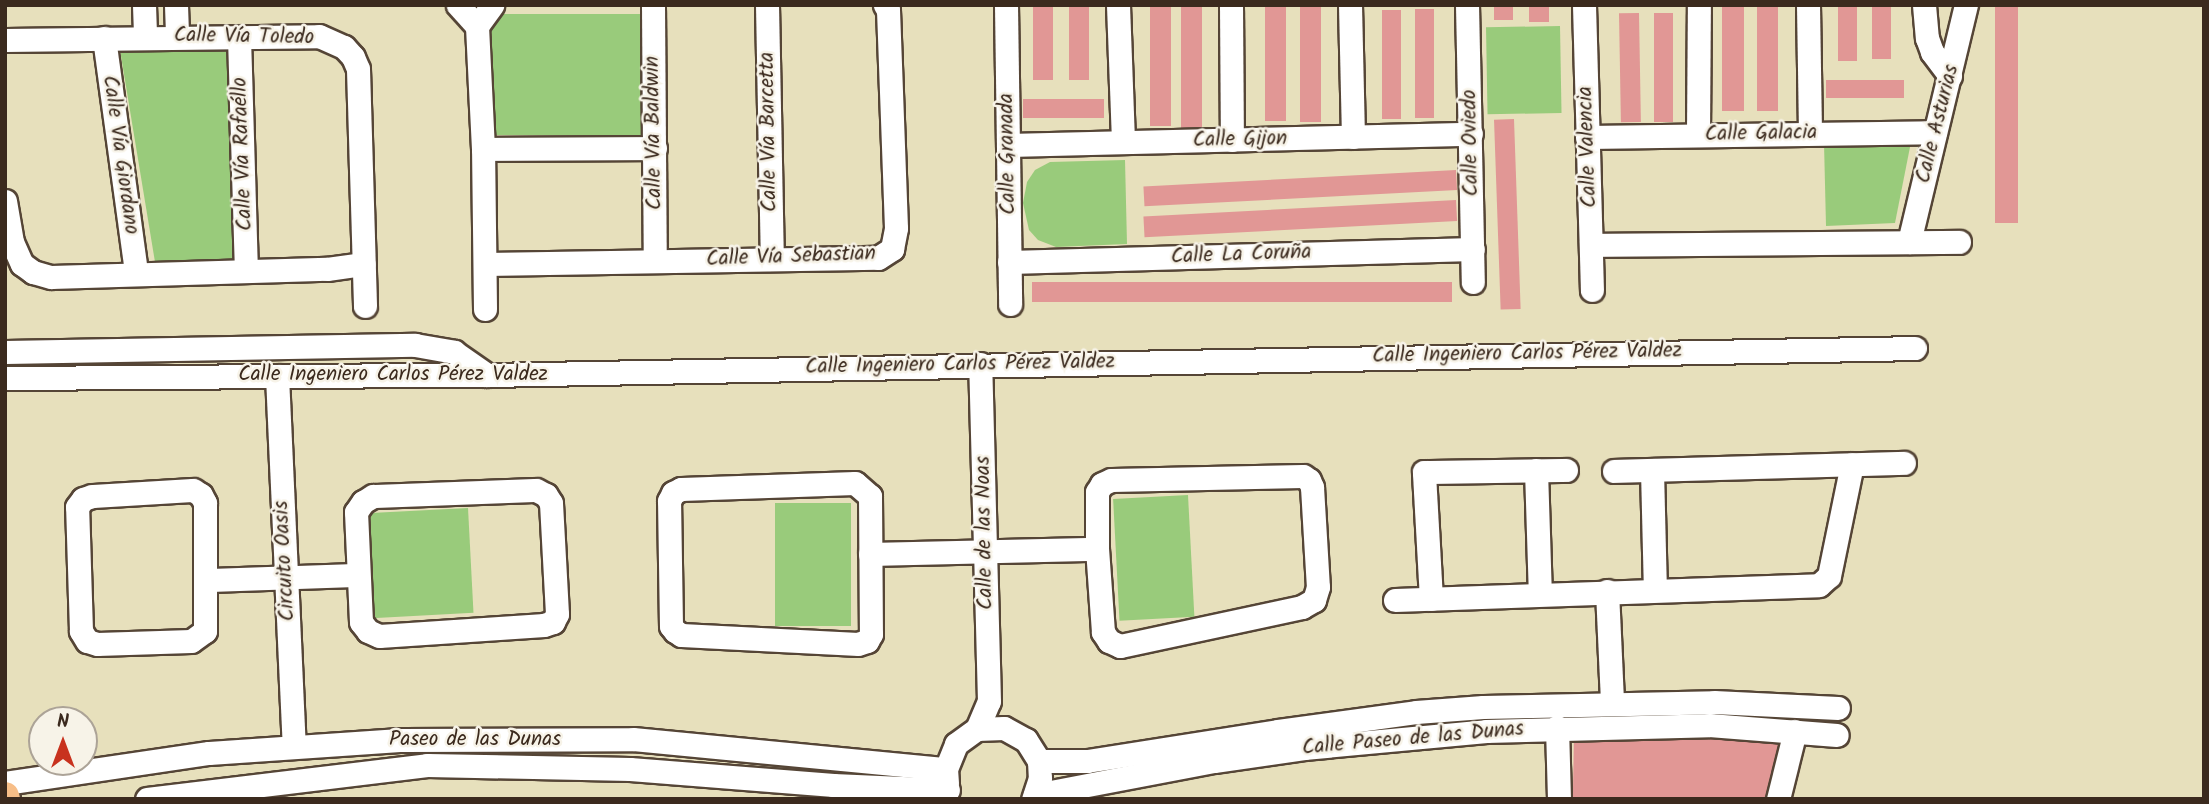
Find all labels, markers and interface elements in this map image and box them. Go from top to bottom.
street label: Calle Vía Toledo [174,23,314,51]
street label: Calle Vía Barcetta [755,52,783,212]
street label: Calle Vía Baldwin [640,56,668,210]
street label: Calle Asturias [1911,62,1965,186]
street label: Calle Vía Giordano [96,74,144,236]
street label: Calle Vía Rafaéllo [228,77,258,231]
street label: Calle Valencia [1573,86,1603,208]
street label: Calle Oviedo [1457,89,1485,197]
street label: Calle Granada [994,93,1022,215]
street label: Calle Galacia [1705,120,1817,148]
street label: Calle Gijon [1193,127,1287,153]
street label: Calle La Coruña [1170,240,1312,270]
street label: Calle Vía Sebastian [706,241,876,273]
street label: Calle Ingeniero Carlos Pérez Valdez [1372,339,1682,369]
street label: Calle Ingeniero Carlos Pérez Valdez [805,350,1115,380]
street label: Calle Ingeniero Carlos Pérez Valdez [238,362,548,388]
street label: Calle de las Noas [971,456,999,610]
street label: Circuito Oasis [269,500,301,622]
north arrow [28,706,98,776]
text: N [57,707,69,737]
street label: Calle Paseo de las Dunas [1301,717,1525,761]
street label: Paseo de las Dunas [389,727,561,753]

